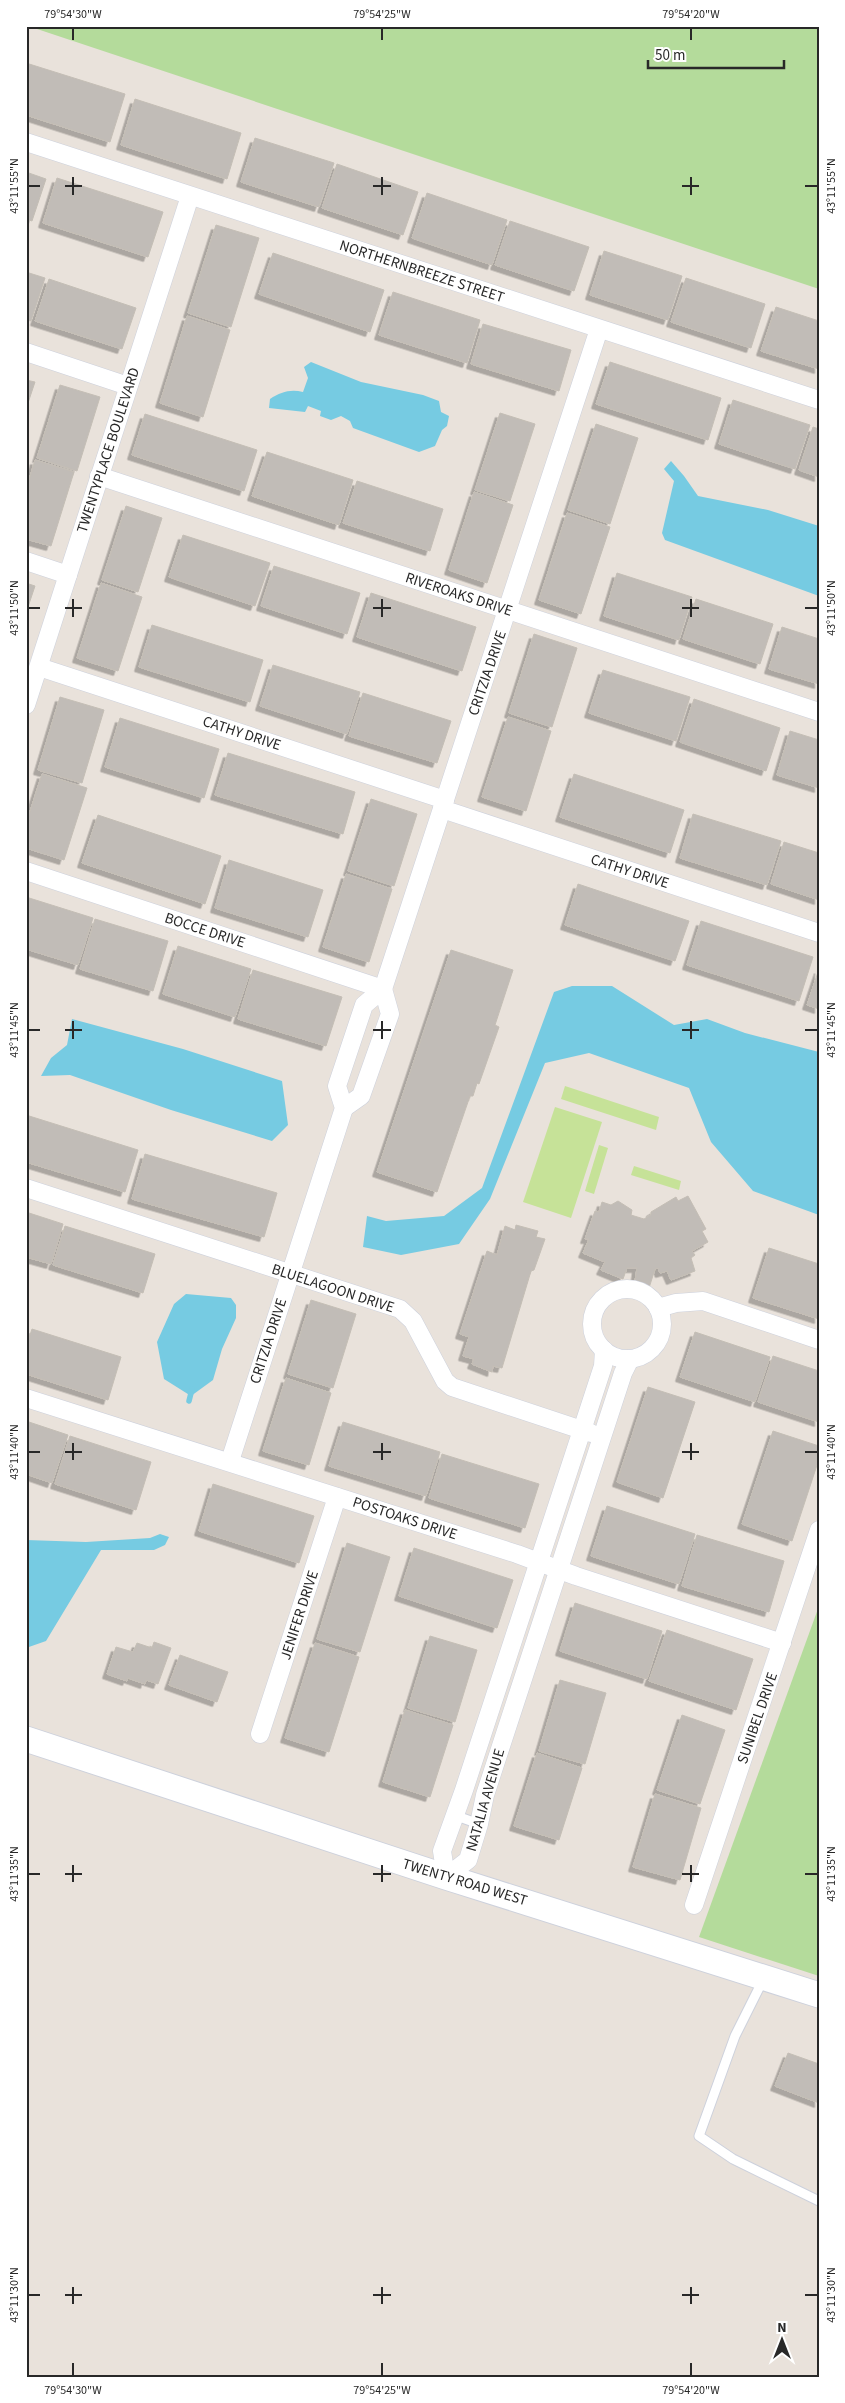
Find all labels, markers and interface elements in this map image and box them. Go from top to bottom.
text: 79°54'30"W [44,6,102,23]
text: 79°54'25"W [353,6,411,23]
text: 79°54'20"W [662,6,720,23]
scale bar [648,38,784,70]
text: 50 m [655,45,685,66]
text: 43°11'55"N [6,158,23,214]
text: 43°11'55"N [823,158,840,214]
street label: NORTHERNBREEZE STREET [337,235,507,308]
street label: TWENTYPLACE BOULEVARD [72,365,145,536]
street label: RIVEROAKS DRIVE [403,567,515,622]
text: 43°11'50"N [6,580,23,636]
text: 43°11'50"N [823,580,840,636]
street label: CRITZIA DRIVE [463,628,512,719]
street label: CATHY DRIVE [200,711,284,756]
street label: CATHY DRIVE [588,849,672,894]
street label: BOCCE DRIVE [162,908,248,953]
text: 43°11'45"N [6,1002,23,1058]
text: 43°11'45"N [823,1002,840,1058]
street label: BLUELAGOON DRIVE [269,1259,397,1318]
street label: CRITZIA DRIVE [245,1296,292,1387]
text: 43°11'40"N [6,1424,23,1480]
text: 43°11'40"N [823,1424,840,1480]
street label: POSTOAKS DRIVE [350,1492,460,1545]
street label: JENIFER DRIVE [275,1568,324,1663]
street label: SUNIBEL DRIVE [732,1669,783,1767]
street label: NATALIA AVENUE [461,1746,510,1854]
text: 43°11'35"N [6,1846,23,1902]
text: 43°11'35"N [823,1846,840,1902]
street label: TWENTY ROAD WEST [400,1853,530,1911]
text: 43°11'30"N [6,2267,23,2323]
text: 43°11'30"N [823,2267,840,2323]
north arrow [758,2316,808,2366]
text: N [777,2318,787,2338]
text: 79°54'30"W [44,2382,102,2399]
text: 79°54'25"W [353,2382,411,2399]
text: 79°54'20"W [662,2382,720,2399]

